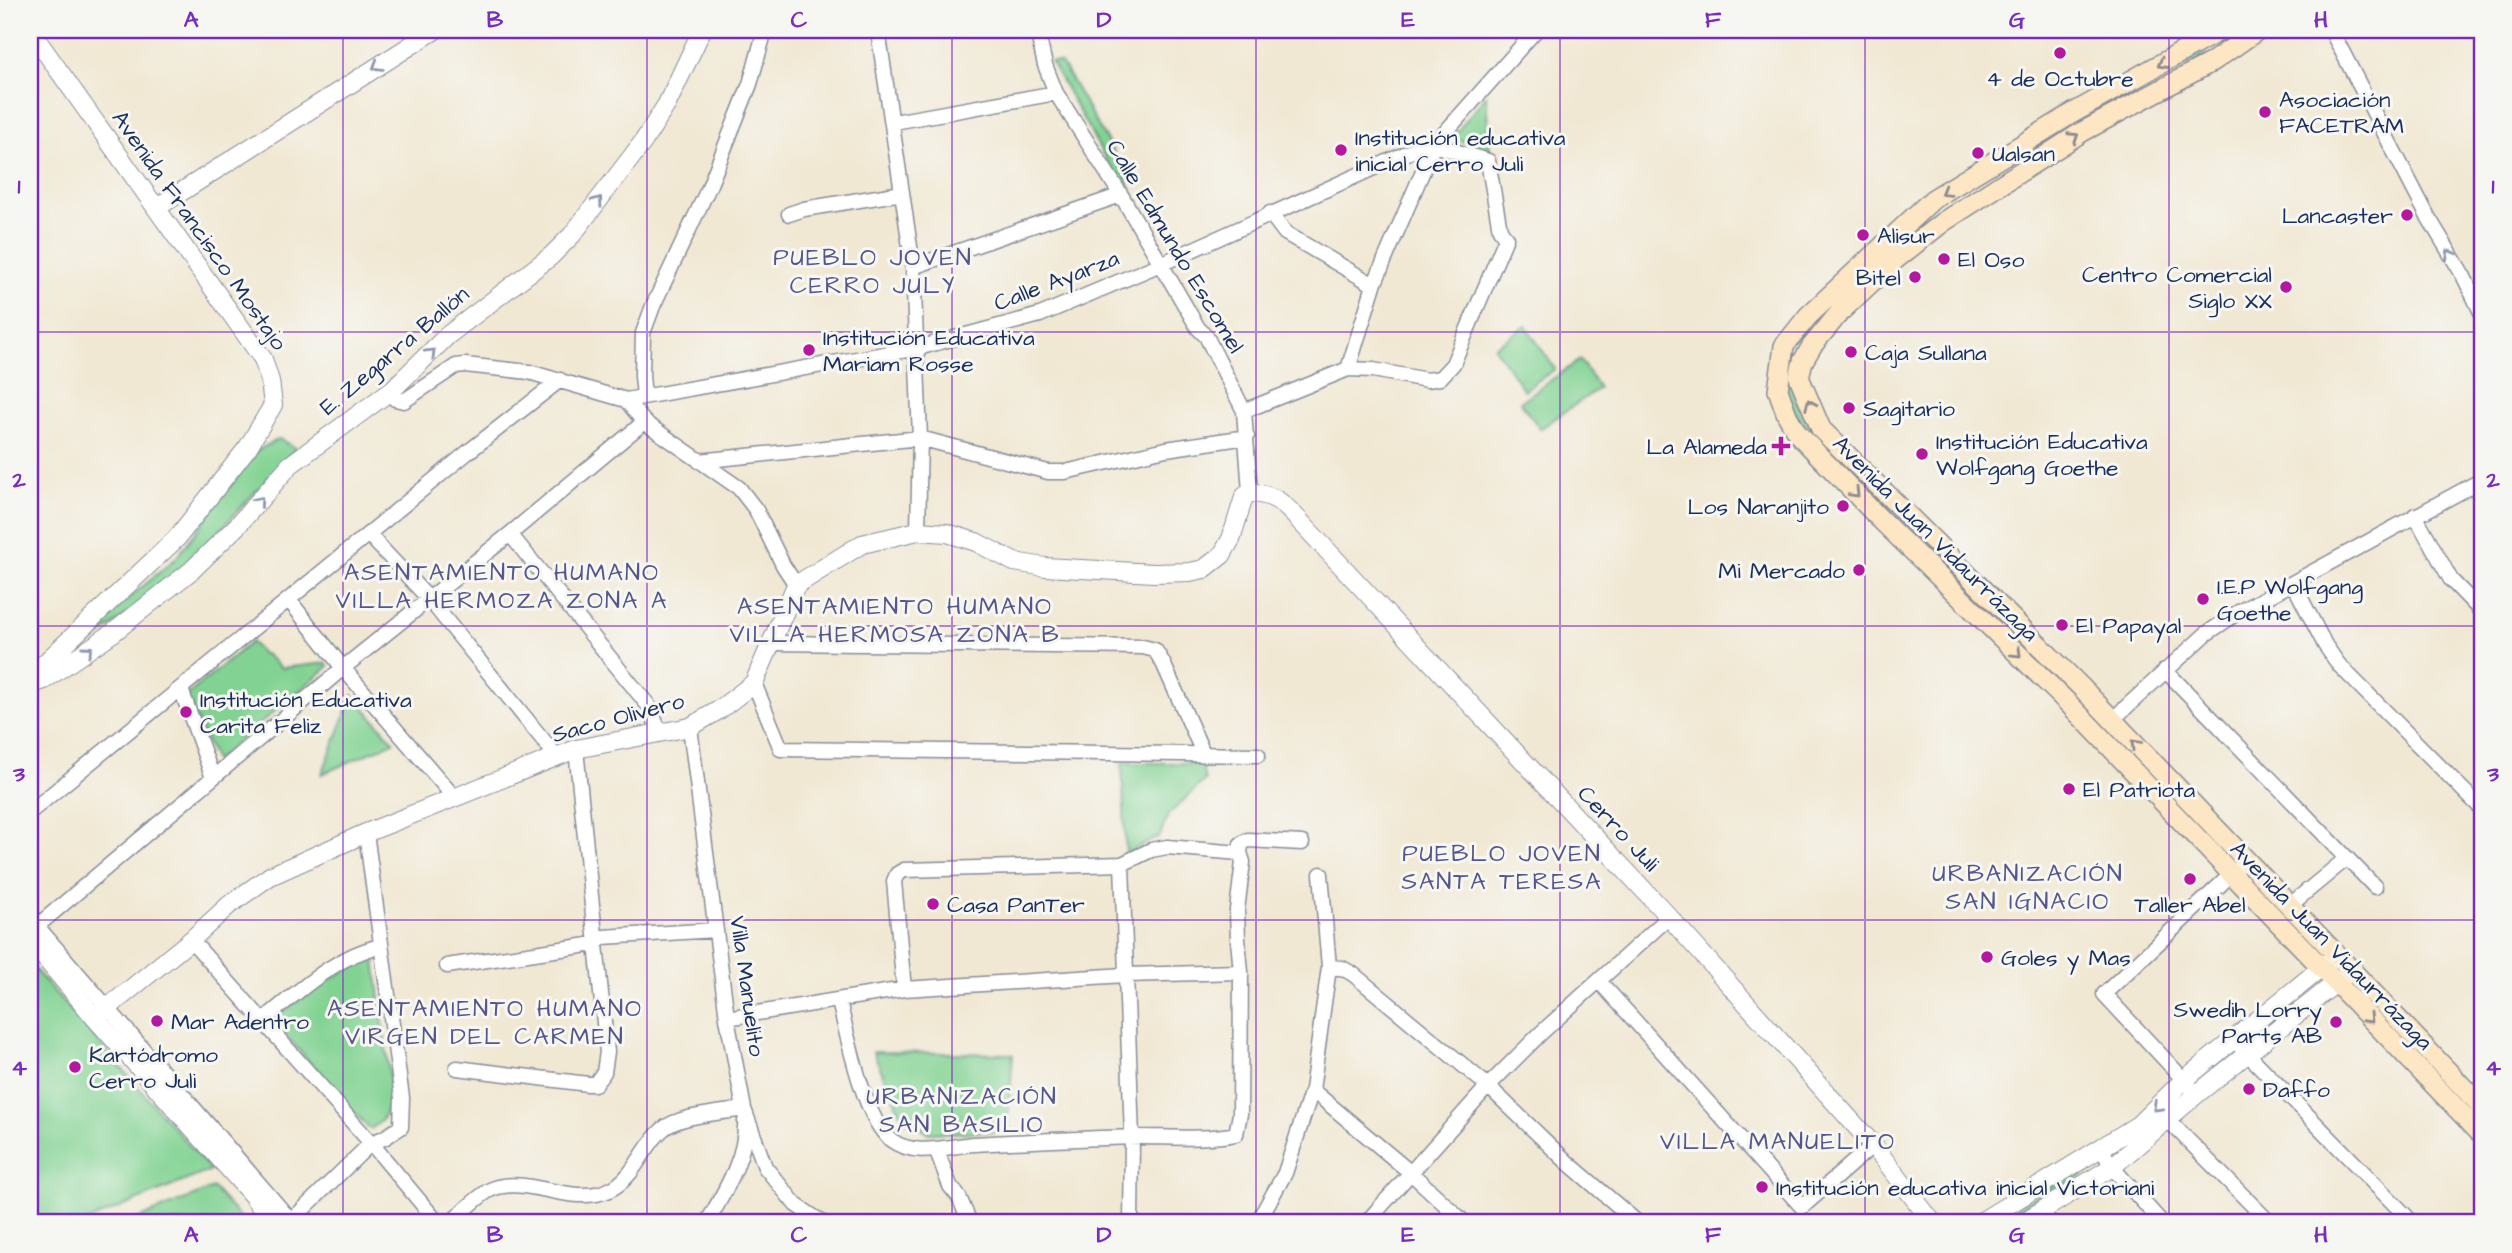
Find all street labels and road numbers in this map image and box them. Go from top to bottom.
street label: Avenida Francisco Mostajo [104,104,294,357]
street label: Calle Edmundo Escomel [1099,134,1252,359]
street label: Calle Ayarza [989,242,1124,320]
street label: E. Zegarra Ballón [313,279,477,424]
street label: Avenida Juan Vidaurrázaga [1824,428,2046,650]
street label: Saco Olivero [549,685,688,751]
street label: Cerro Juli [1570,779,1667,879]
street label: Avenida Juan Vidaurrázaga [2222,834,2440,1058]
street label: Villa Manuelito [721,914,773,1059]

